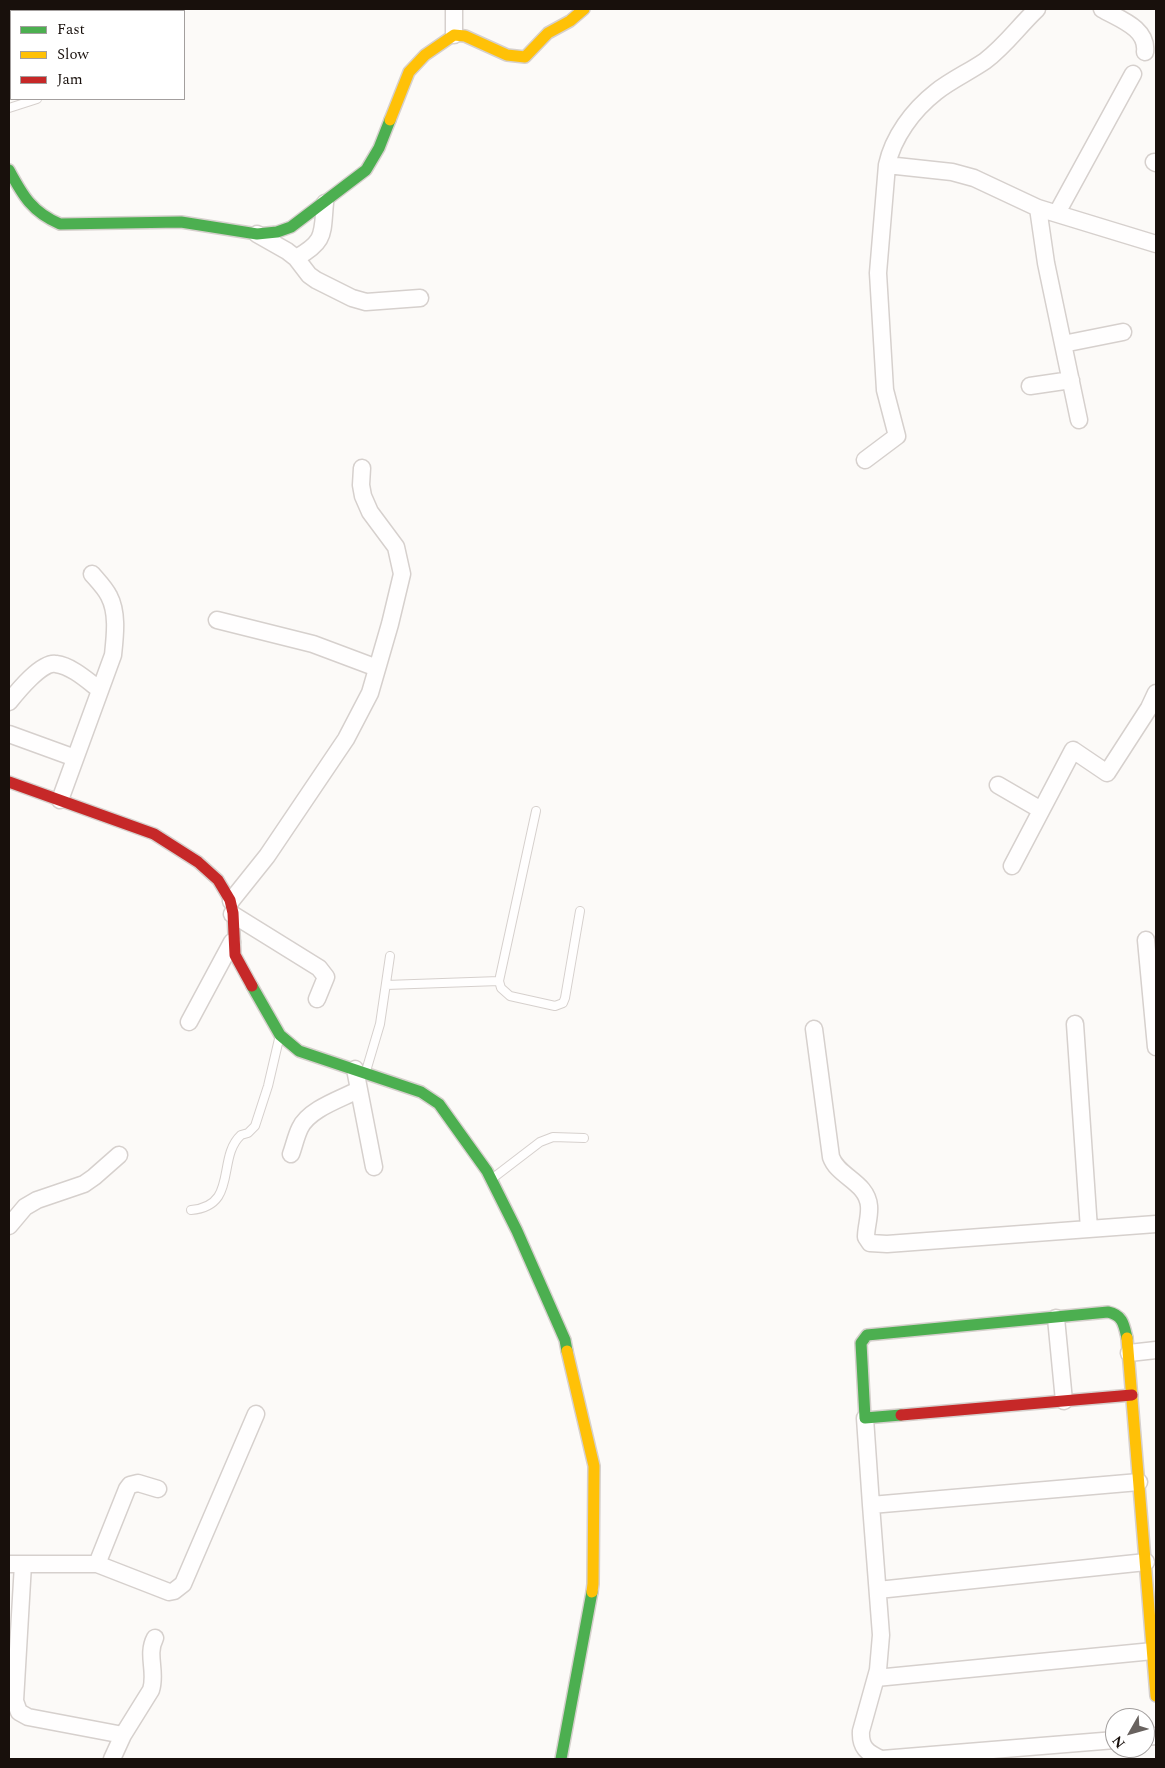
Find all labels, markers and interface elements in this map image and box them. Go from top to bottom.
legend [10,10,185,100]
text: Fast [57,18,85,41]
text: Slow [57,43,89,66]
text: Jam [57,68,83,91]
north arrow [1105,1708,1155,1758]
text: N [1107,1731,1130,1753]

